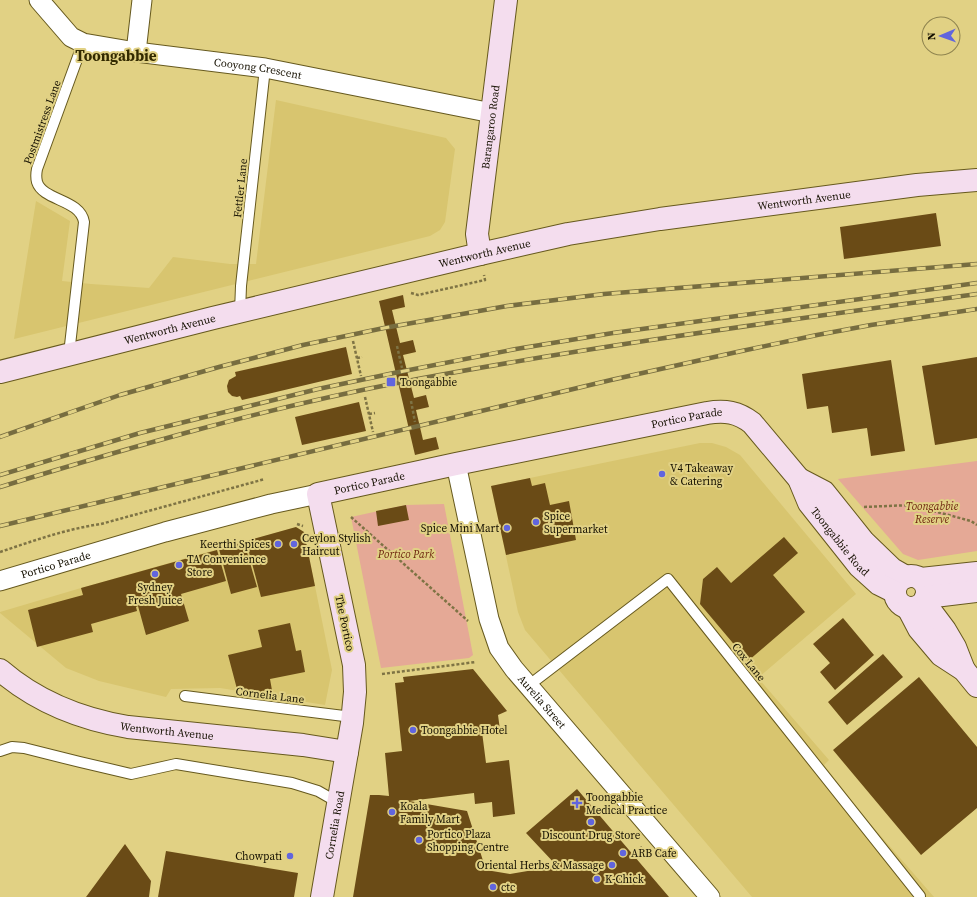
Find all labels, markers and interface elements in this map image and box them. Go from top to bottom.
north arrow [921,16,961,56]
text: N [924,32,939,41]
district label: Toongabbie [75,45,157,66]
street label: Cooyong Crescent [213,55,303,83]
street label: Postmistress Lane [20,78,65,166]
street label: Barangaroo Road [478,84,503,170]
street label: Fettler Lane [230,157,251,218]
street label: Wentworth Avenue [757,187,852,214]
street label: Wentworth Avenue [437,236,532,272]
street label: Wentworth Avenue [122,311,217,348]
place label: Toongabbie [400,375,458,390]
marker: Toongabbie [385,376,397,388]
street label: Portico Parade [650,405,723,432]
place label: V4 Takeaway & Catering [670,461,733,489]
street label: Portico Parade [333,468,407,498]
marker: V4 Takeaway & Catering [657,469,667,479]
park label: Toongabbie Reserve [906,499,959,527]
street label: Toongabbie Road [807,504,873,580]
place label: Spice Supermarket [544,509,608,537]
marker: Spice Supermarket [531,517,541,527]
place label: Spice Mini Mart [421,521,499,536]
marker: Spice Mini Mart [502,523,512,533]
place label: Ceylon Stylish Haircut [302,531,371,559]
place label: Keerthi Spices [200,537,270,552]
marker: Keerthi Spices [273,539,283,549]
marker: Ceylon Stylish Haircut [289,539,299,549]
street label: Portico Parade [19,547,93,582]
park label: Portico Park [377,547,435,562]
place label: TA Convenience Store [187,552,267,580]
marker: TA Convenience Store [174,560,184,570]
marker: Sydney Fresh Juice [150,569,160,579]
place label: Sydney Fresh Juice [128,580,183,608]
street label: The Portico [331,594,358,652]
street label: Cox Lane [728,640,769,685]
street label: Aurelia Street [514,672,569,732]
street label: Cornelia Lane [235,684,305,707]
street label: Wentworth Avenue [119,719,215,744]
place label: Toongabbie Hotel [421,723,507,738]
marker: Toongabbie Hotel [408,725,418,735]
street label: Cornelia Road [322,789,348,861]
place label: Toongabbie Medical Practice [586,790,668,818]
marker: Toongabbie Medical Practice [571,797,583,809]
place label: Koala Family Mart [400,799,460,827]
marker: Koala Family Mart [387,807,397,817]
marker: Discount Drug Store [586,817,596,827]
place label: Portico Plaza Shopping Centre [427,827,509,855]
place label: Discount Drug Store [542,828,641,843]
marker: Portico Plaza Shopping Centre [414,835,424,845]
place label: ARB Cafe [631,846,677,861]
marker: ARB Cafe [618,848,628,858]
place label: Chowpati [235,849,282,864]
marker: Chowpati [285,851,295,861]
place label: Oriental Herbs & Massage [477,858,604,873]
marker: Oriental Herbs & Massage [607,860,617,870]
place label: K-Chick [605,872,645,887]
marker: K-Chick [592,874,602,884]
place label: ctc [501,880,516,895]
marker: ctc [488,882,498,892]

